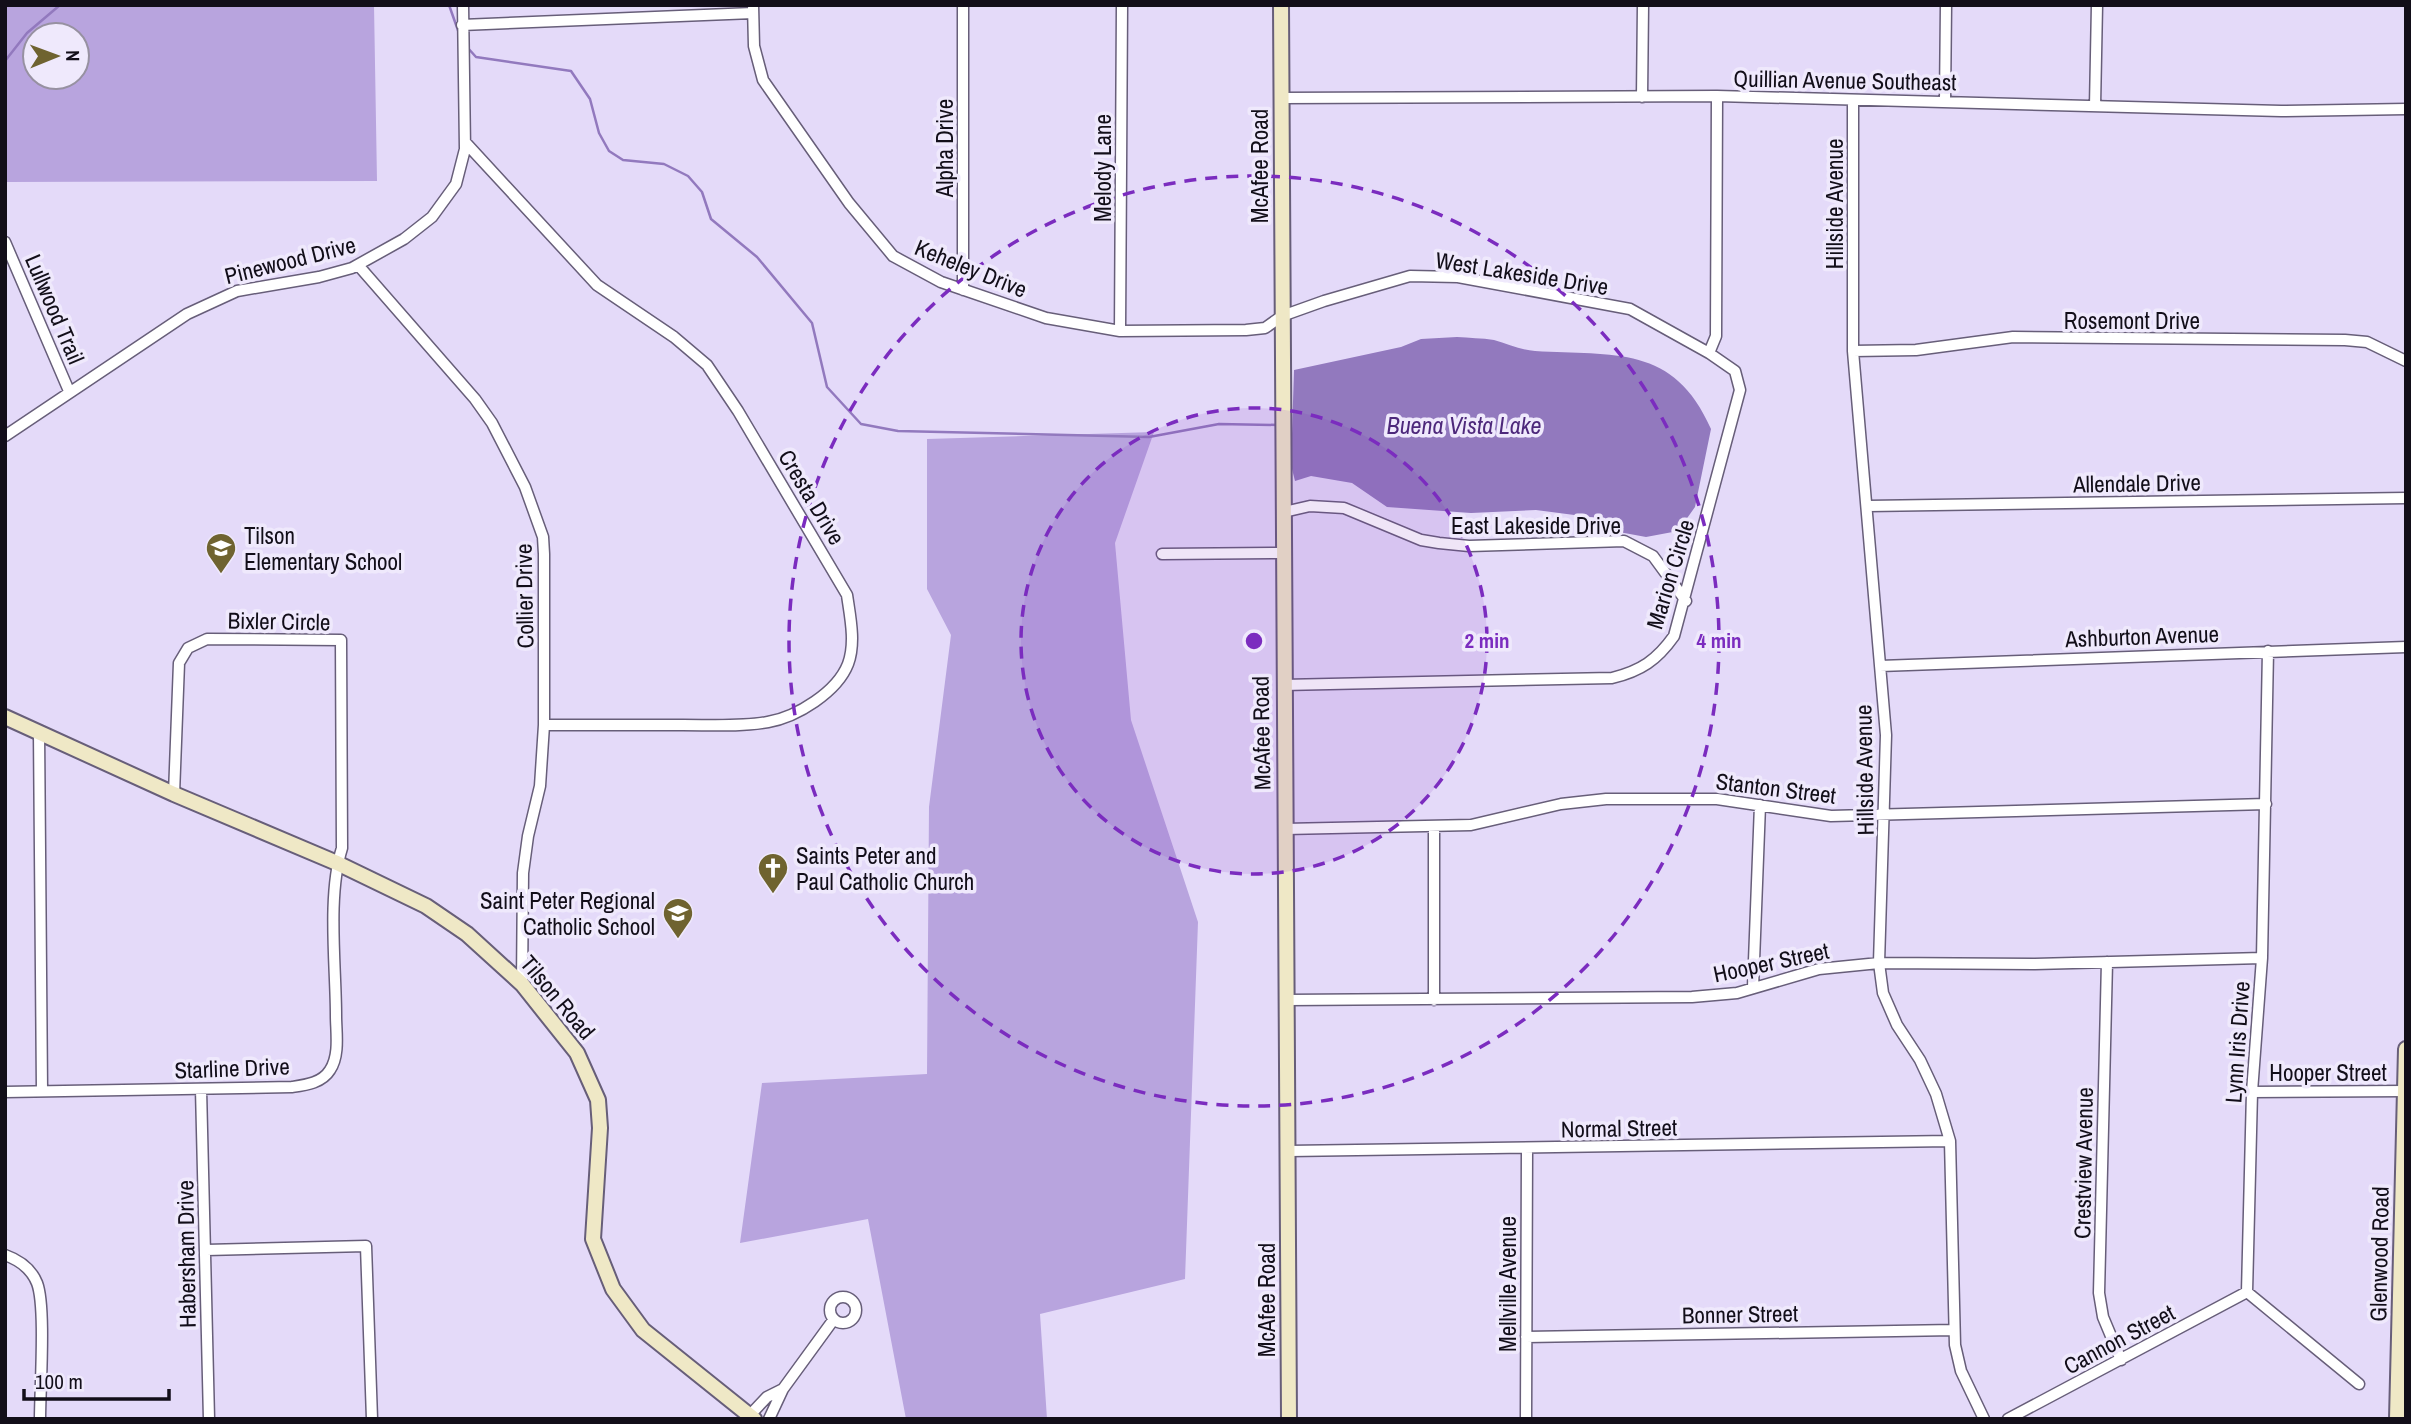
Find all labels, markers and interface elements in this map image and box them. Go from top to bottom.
north arrow [21,21,91,91]
text: N [60,50,86,62]
street label: Quillian Avenue Southeast [1733,63,1957,97]
street label: Alpha Drive [929,99,960,198]
street label: McAfee Road [1244,109,1275,223]
street label: Melody Lane [1087,114,1118,222]
street label: Hillside Avenue [1819,139,1850,269]
street label: Pinewood Drive [221,229,359,291]
street label: Keheley Drive [910,231,1032,305]
street label: West Lakeside Drive [1433,244,1611,302]
street label: Lullwood Trail [18,249,92,369]
street label: Rosemont Drive [2064,305,2200,336]
water label: Buena Vista Lake [1387,409,1542,441]
street label: Cresta Drive [771,444,853,550]
street label: Allendale Drive [2072,466,2201,500]
street label: East Lakeside Drive [1451,510,1621,541]
street label: Marion Circle [1639,515,1701,633]
place label: Tilson Elementary School [244,520,402,577]
school or university icon: Tilson Elementary School [204,531,238,575]
street label: Collier Drive [508,543,540,649]
street label: Bixler Circle [227,605,331,637]
street label: Ashburton Avenue [2064,618,2219,654]
text: 2 min [1465,626,1509,655]
text: 4 min [1697,626,1741,655]
centre of rings [1242,629,1266,653]
street label: McAfee Road [1245,676,1277,790]
street label: Hillside Avenue [1847,704,1881,836]
street label: Stanton Street [1714,765,1838,811]
place label: Saints Peter and Paul Catholic Church [796,840,974,897]
church icon: Saints Peter and Paul Catholic Church [756,851,790,895]
place label: Saint Peter Regional Catholic School [480,885,655,942]
school or university icon: Saint Peter Regional Catholic School [661,896,695,940]
street label: Hooper Street [1710,935,1832,989]
street label: Tilson Road [514,948,602,1046]
street label: Lynn Iris Drive [2217,980,2257,1104]
street label: Starline Drive [174,1050,290,1086]
street label: Hooper Street [2269,1057,2387,1088]
street label: Crestview Avenue [2066,1087,2100,1239]
street label: Normal Street [1561,1111,1677,1145]
street label: Habersham Drive [169,1180,203,1328]
street label: Glenwood Road [2362,1186,2396,1322]
street label: Mellville Avenue [1492,1216,1523,1352]
street label: McAfee Road [1251,1243,1282,1357]
street label: Bonner Street [1682,1297,1798,1331]
street label: Cannon Street [2058,1297,2180,1381]
scale bar [24,1358,170,1402]
text: 100 m [35,1367,83,1396]

